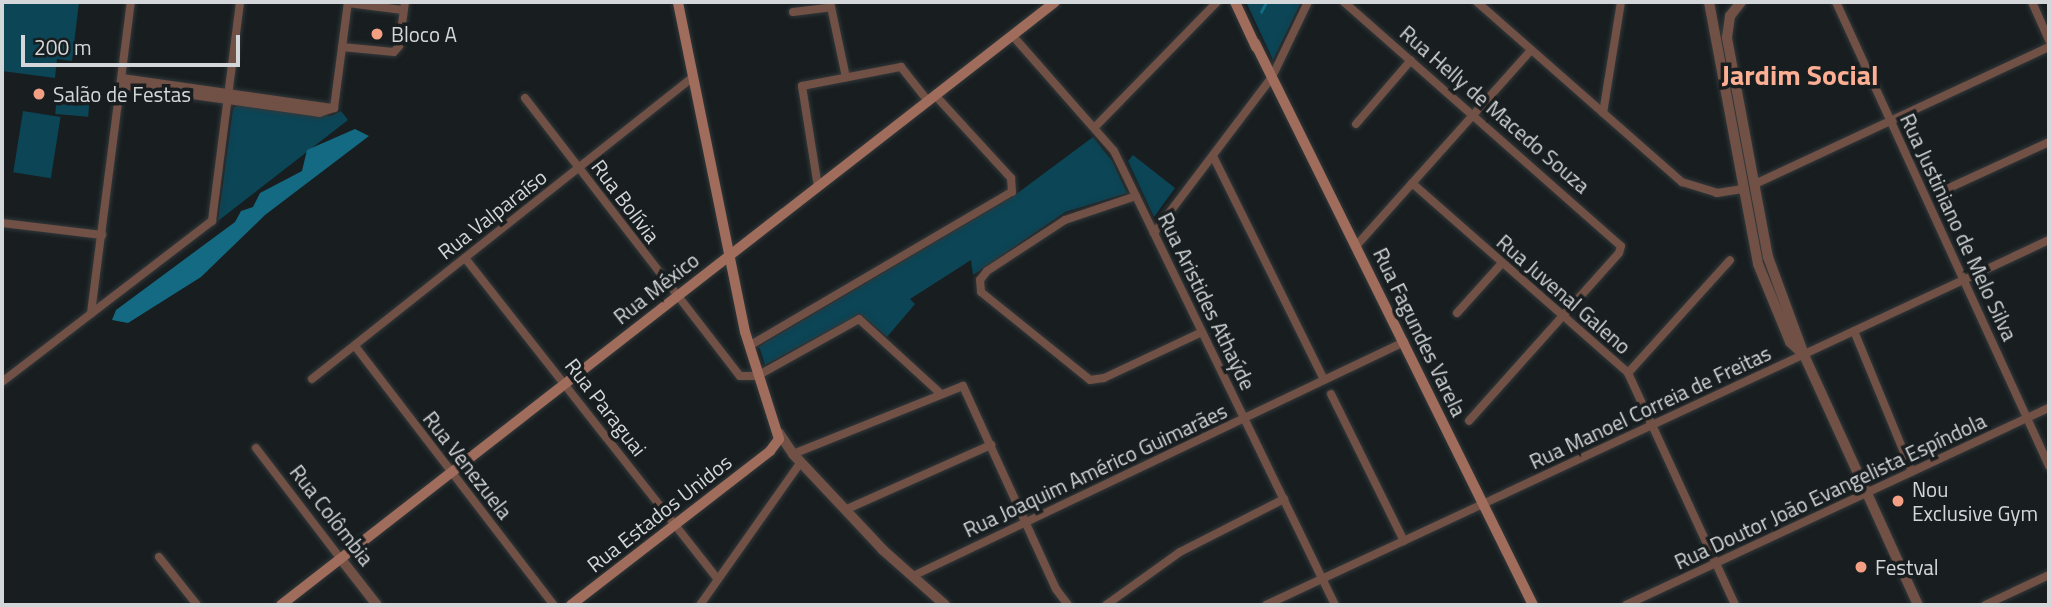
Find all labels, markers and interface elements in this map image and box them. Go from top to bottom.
street label: Rua Helly de Macedo Souza [1395,20,1595,198]
scale bar [24,21,243,65]
place label: Bloco A [391,21,457,47]
marker: Bloco A [369,26,385,42]
text: 200 m [34,31,91,63]
district label: Jardim Social [1721,58,1879,92]
place label: Salão de Festas [53,81,191,107]
marker: Salão de Festas [31,86,47,102]
street label: Rua Justiniano de Melo Silva [1895,109,2023,345]
street label: Rua Bolívia [586,154,666,248]
street label: Rua Valparaíso [433,164,551,264]
street label: Rua Aristides Athaýde [1153,208,1261,394]
street label: Rua Juvenal Galeno [1492,229,1636,359]
street label: Rua Fagundes Varela [1368,244,1472,420]
street label: Rua México [608,247,704,329]
street label: Rua Manoel Correia de Freitas [1525,340,1775,474]
street label: Rua Paraguai [560,353,652,461]
street label: Rua Joaquim Américo Guimarães [959,398,1231,542]
street label: Rua Venezuela [418,406,518,524]
street label: Rua Doutor João Evangelista Espíndola [1670,408,1990,574]
street label: Rua Estados Unidos [582,449,736,577]
street label: Rua Colômbia [285,460,379,570]
place label: Nou Exclusive Gym [1912,476,2038,526]
marker: Nou Exclusive Gym [1890,493,1906,509]
place label: Festval [1875,554,1939,580]
marker: Festval [1853,559,1869,575]

